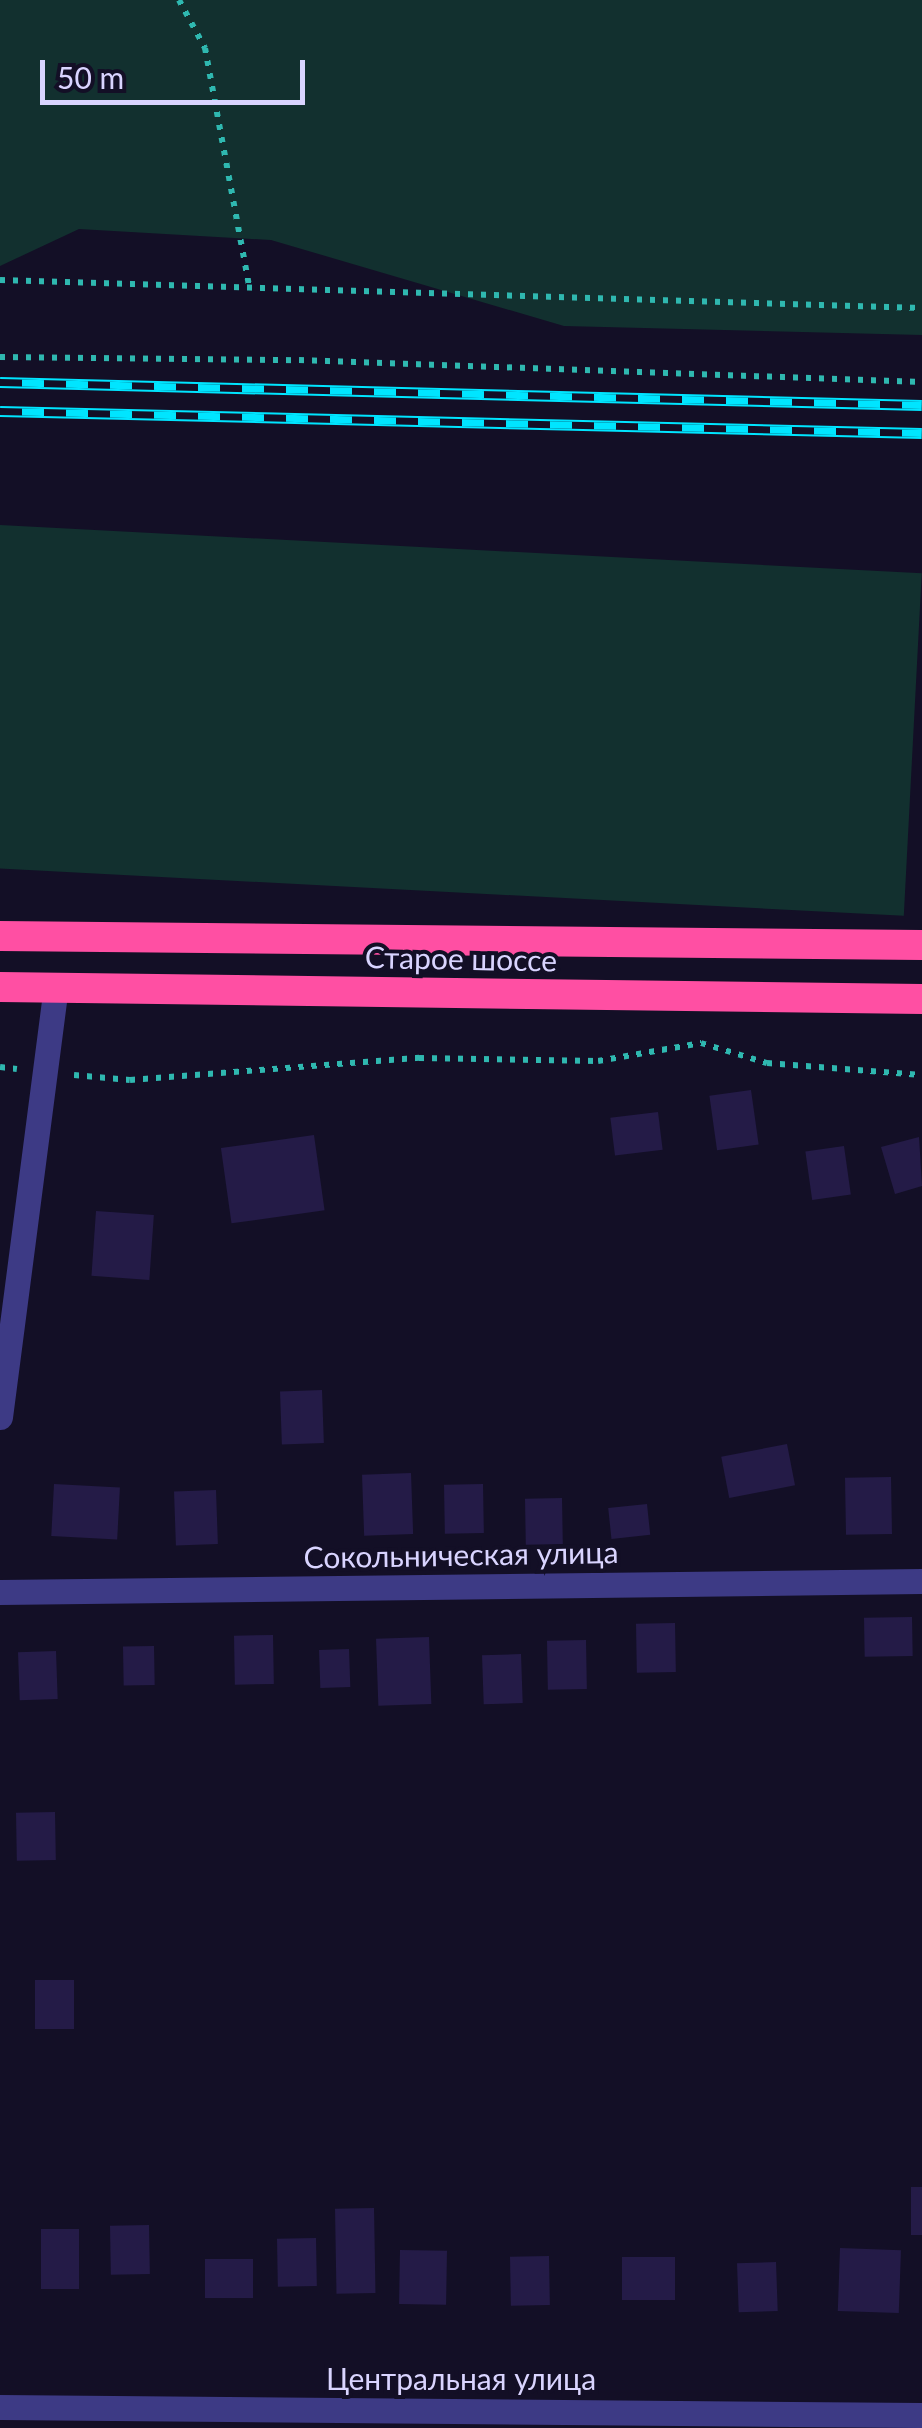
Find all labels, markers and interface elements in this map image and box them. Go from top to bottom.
scale bar [45,40,310,102]
text: 50 m [57,59,124,95]
street label: Старое шоссе [365,938,557,978]
street label: Сокольническая улица [303,1533,619,1575]
street label: Центральная улица [326,2360,596,2396]

